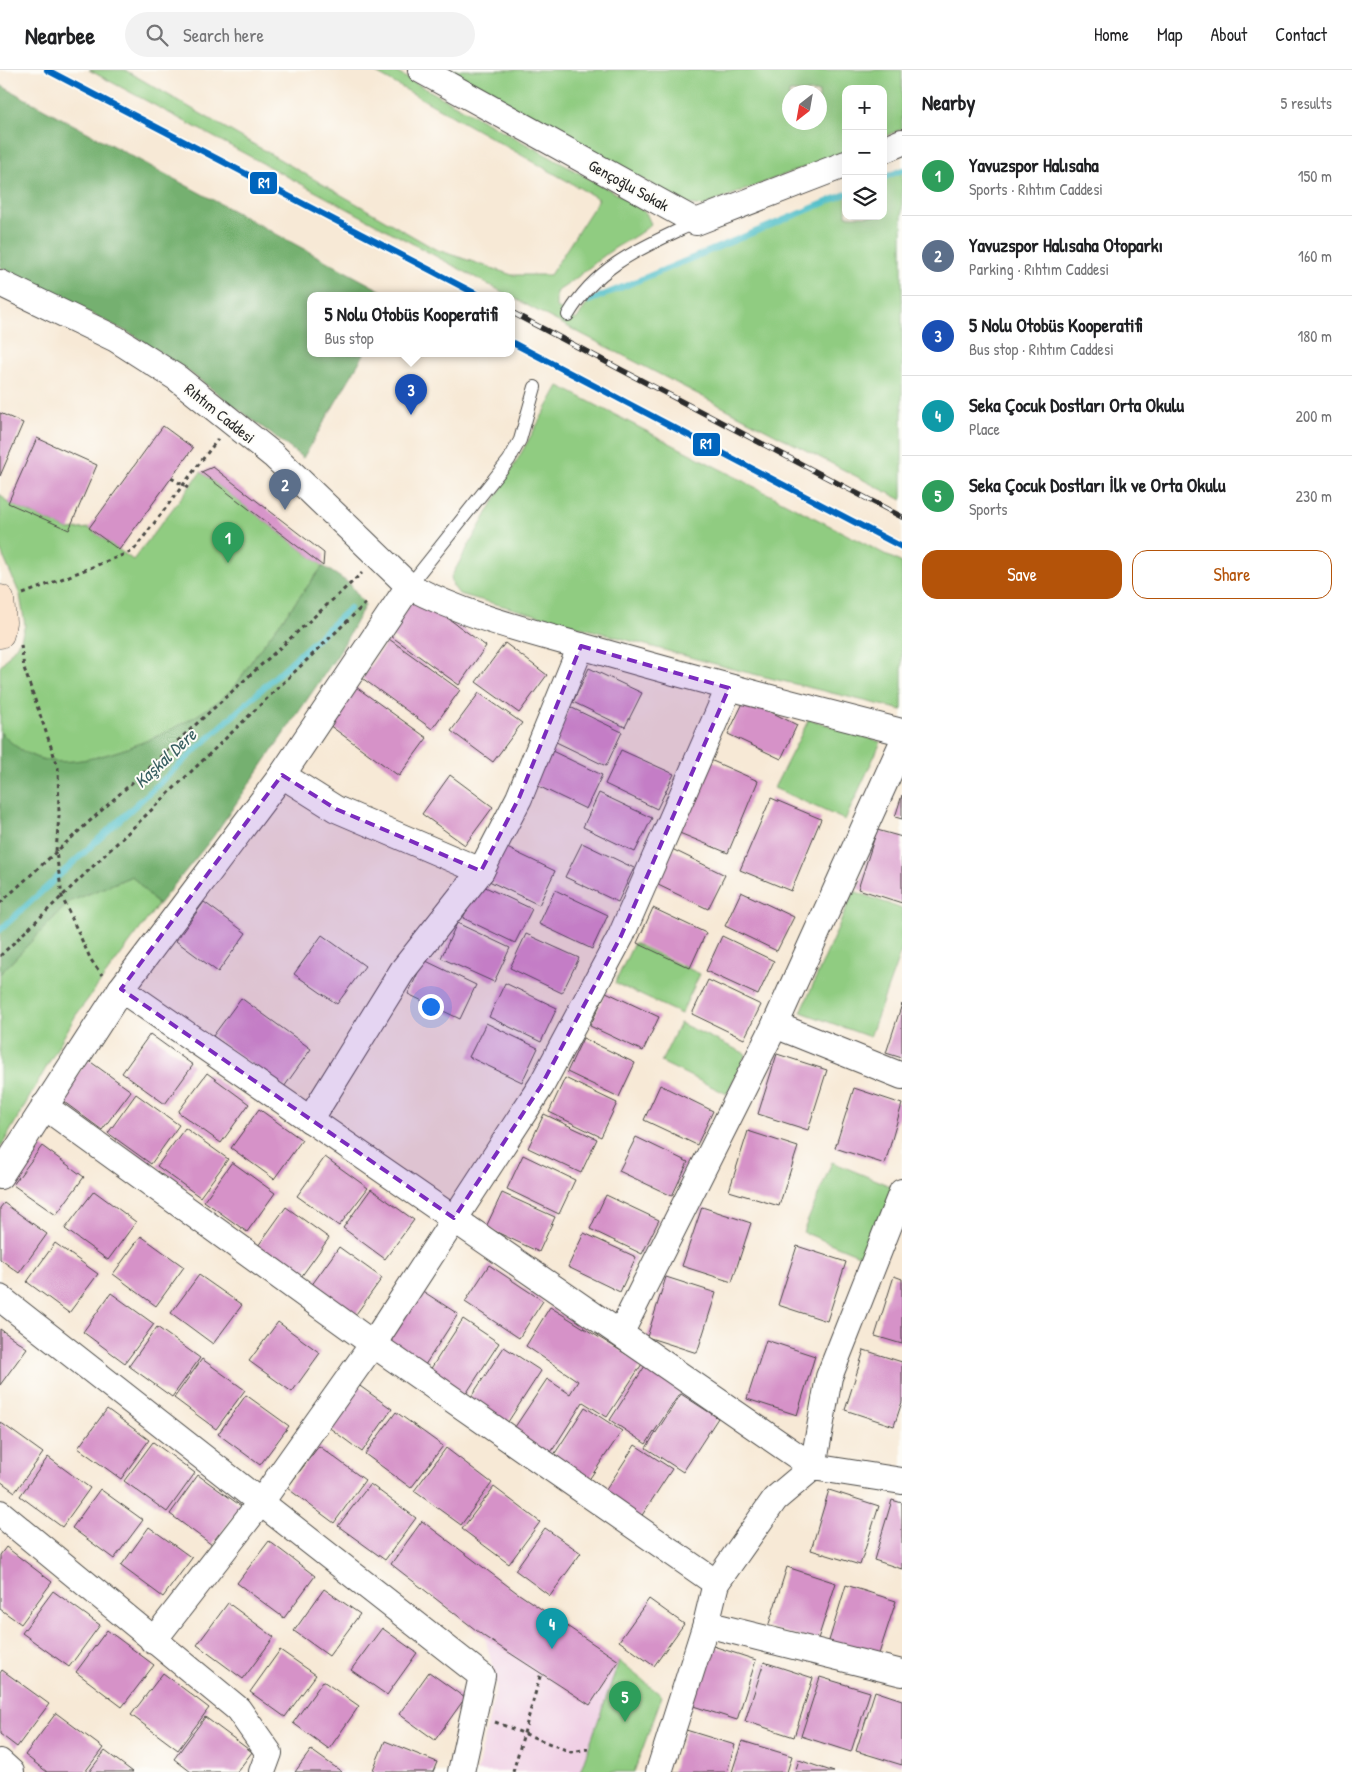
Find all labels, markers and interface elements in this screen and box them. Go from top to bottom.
search box [125,12,475,57]
text: Nearbee [25,19,95,51]
icon: search [143,21,171,49]
text: Search here [183,22,264,48]
text: Home [1094,22,1129,47]
text: Map [1157,22,1182,47]
text: About [1210,22,1247,47]
text: Contact [1275,22,1327,47]
north arrow [782,85,827,130]
map controls [842,85,887,220]
button: + [842,85,887,130]
text: Nearby [922,88,975,117]
text: 5 results [1281,92,1332,114]
button: − [842,130,887,175]
text: Yavuzspor Halısaha [969,152,1099,178]
street label: Gençoğlu Sokak [585,154,673,216]
text: 1 [935,165,941,187]
text: 150 m [1298,165,1332,187]
line badge: R1 [249,171,278,195]
text: R1 [258,173,270,192]
button: layers [842,175,887,220]
text: Sports · Rıhtım Caddesi [969,178,1103,200]
text: Yavuzspor Halısaha Otoparkı [969,232,1163,258]
text: 2 [934,245,942,267]
text: 160 m [1298,245,1332,267]
text: Parking · Rıhtım Caddesi [969,258,1109,280]
popup [307,292,515,357]
text: 5 Nolu Otobüs Kooperatifi [324,301,498,327]
text: 5 Nolu Otobüs Kooperatifi [969,312,1142,338]
text: 3 [934,325,942,347]
text: 180 m [1298,325,1332,347]
text: Bus stop [324,327,374,349]
text: Bus stop · Rıhtım Caddesi [969,338,1114,360]
pin: 3 [395,374,427,415]
street label: Rıhtım Caddesi [180,378,260,448]
text: Seka Çocuk Dostları Orta Okulu [969,392,1184,418]
text: 4 [935,405,941,427]
text: 200 m [1296,405,1332,427]
text: Place [969,418,1000,440]
line badge: R1 [692,432,721,457]
text: R1 [700,434,712,453]
pin: 2 [269,469,301,510]
text: Seka Çocuk Dostları İlk ve Orta Okulu [969,472,1226,498]
text: 5 [935,485,941,507]
text: 230 m [1296,485,1332,507]
text: Sports [969,498,1007,520]
pin: 1 [212,522,244,563]
button: Save [922,550,1122,599]
button: Share [1132,550,1332,599]
water label: Kaşkal Dere [128,722,202,793]
your location [418,994,444,1020]
pin: 4 [536,1608,568,1649]
pin: 5 [609,1681,641,1722]

